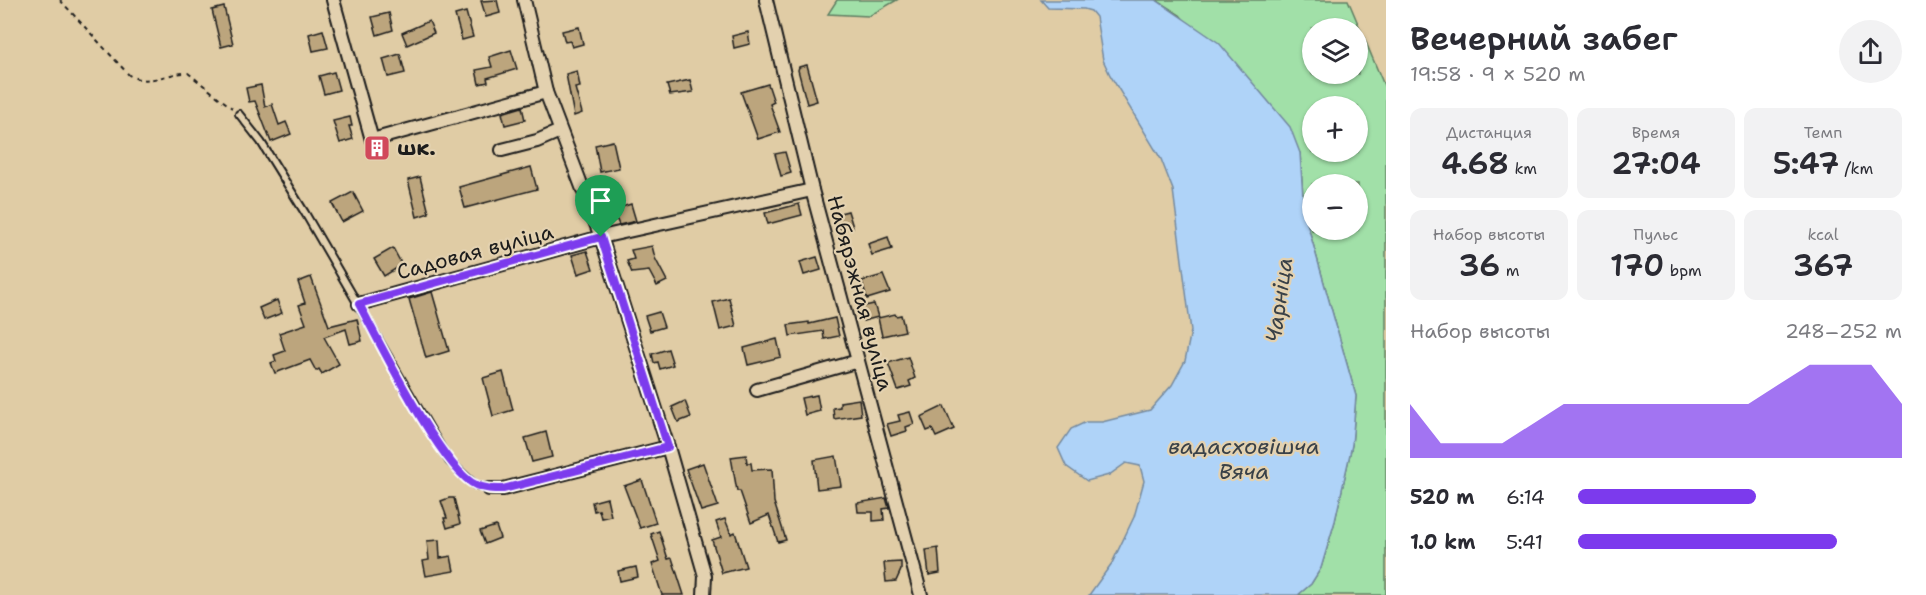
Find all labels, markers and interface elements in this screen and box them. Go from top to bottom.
text: Вечерний забег [1410,16,1678,61]
map controls [1302,18,1368,240]
button: layers [1302,18,1368,84]
button: share [1839,20,1902,83]
text: 19:58 · 9 × 520 m [1410,61,1585,87]
button: + [1302,96,1368,162]
text: Дистанция [1446,122,1532,143]
text: Время [1632,122,1680,143]
text: Темп [1804,122,1842,143]
building icon: шк. [362,133,392,163]
place label: шк. [397,134,436,162]
text: 4.68 [1441,143,1509,184]
text: 27:04 [1611,143,1701,184]
text: 5:47 [1773,143,1839,184]
text: km [1509,158,1537,179]
text: /km [1839,158,1873,179]
button: − [1302,174,1368,240]
pin [575,175,626,237]
icon: arrive [584,184,617,217]
street label: Набярэжная вуліца [820,192,900,394]
street label: Садовая вуліца [394,218,556,286]
text: Набор высоты [1433,224,1545,245]
text: Пульс [1634,224,1678,245]
text: kcal [1807,224,1839,245]
text: 36 [1458,245,1500,286]
text: 170 [1610,245,1664,286]
text: 367 [1793,245,1853,286]
water label: Чарніца [1259,256,1299,344]
text: m [1500,260,1520,281]
text: bpm [1664,260,1702,281]
text: Набор высоты [1410,318,1550,344]
text: 248–252 m [1785,318,1902,344]
water label: вадасховішча Вяча [1168,432,1320,486]
text: 520 m [1410,484,1475,510]
text: 6:14 [1506,484,1545,510]
text: 1.0 km [1410,529,1475,555]
text: 5:41 [1506,529,1543,555]

